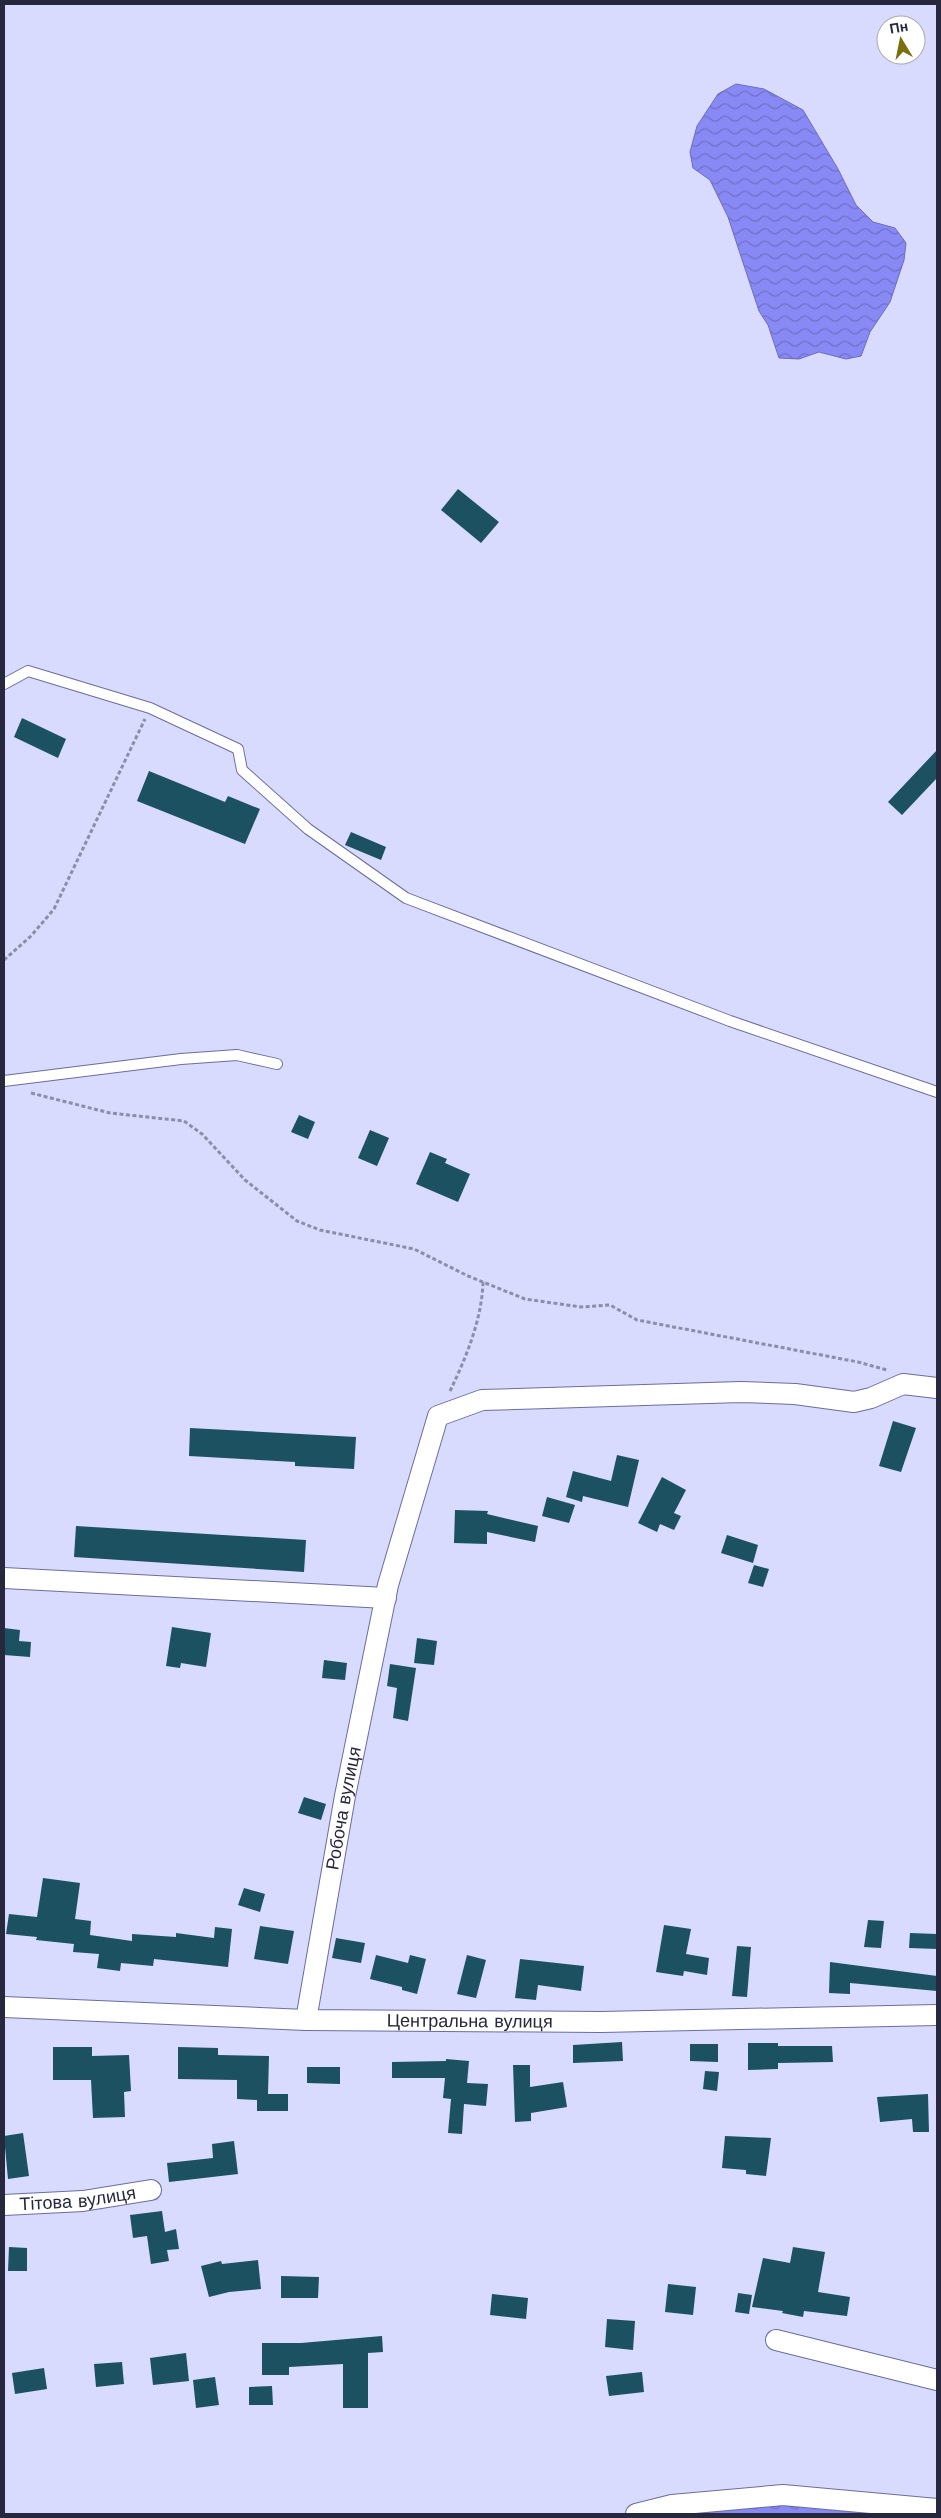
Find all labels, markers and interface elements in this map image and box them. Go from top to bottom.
north arrow [876,15,926,65]
text: Пн [888,18,909,37]
street label: Робоча вулиця [321,1745,365,1872]
street label: Центральна вулиця [387,2010,553,2032]
street label: Тітова вулиця [19,2182,137,2214]

